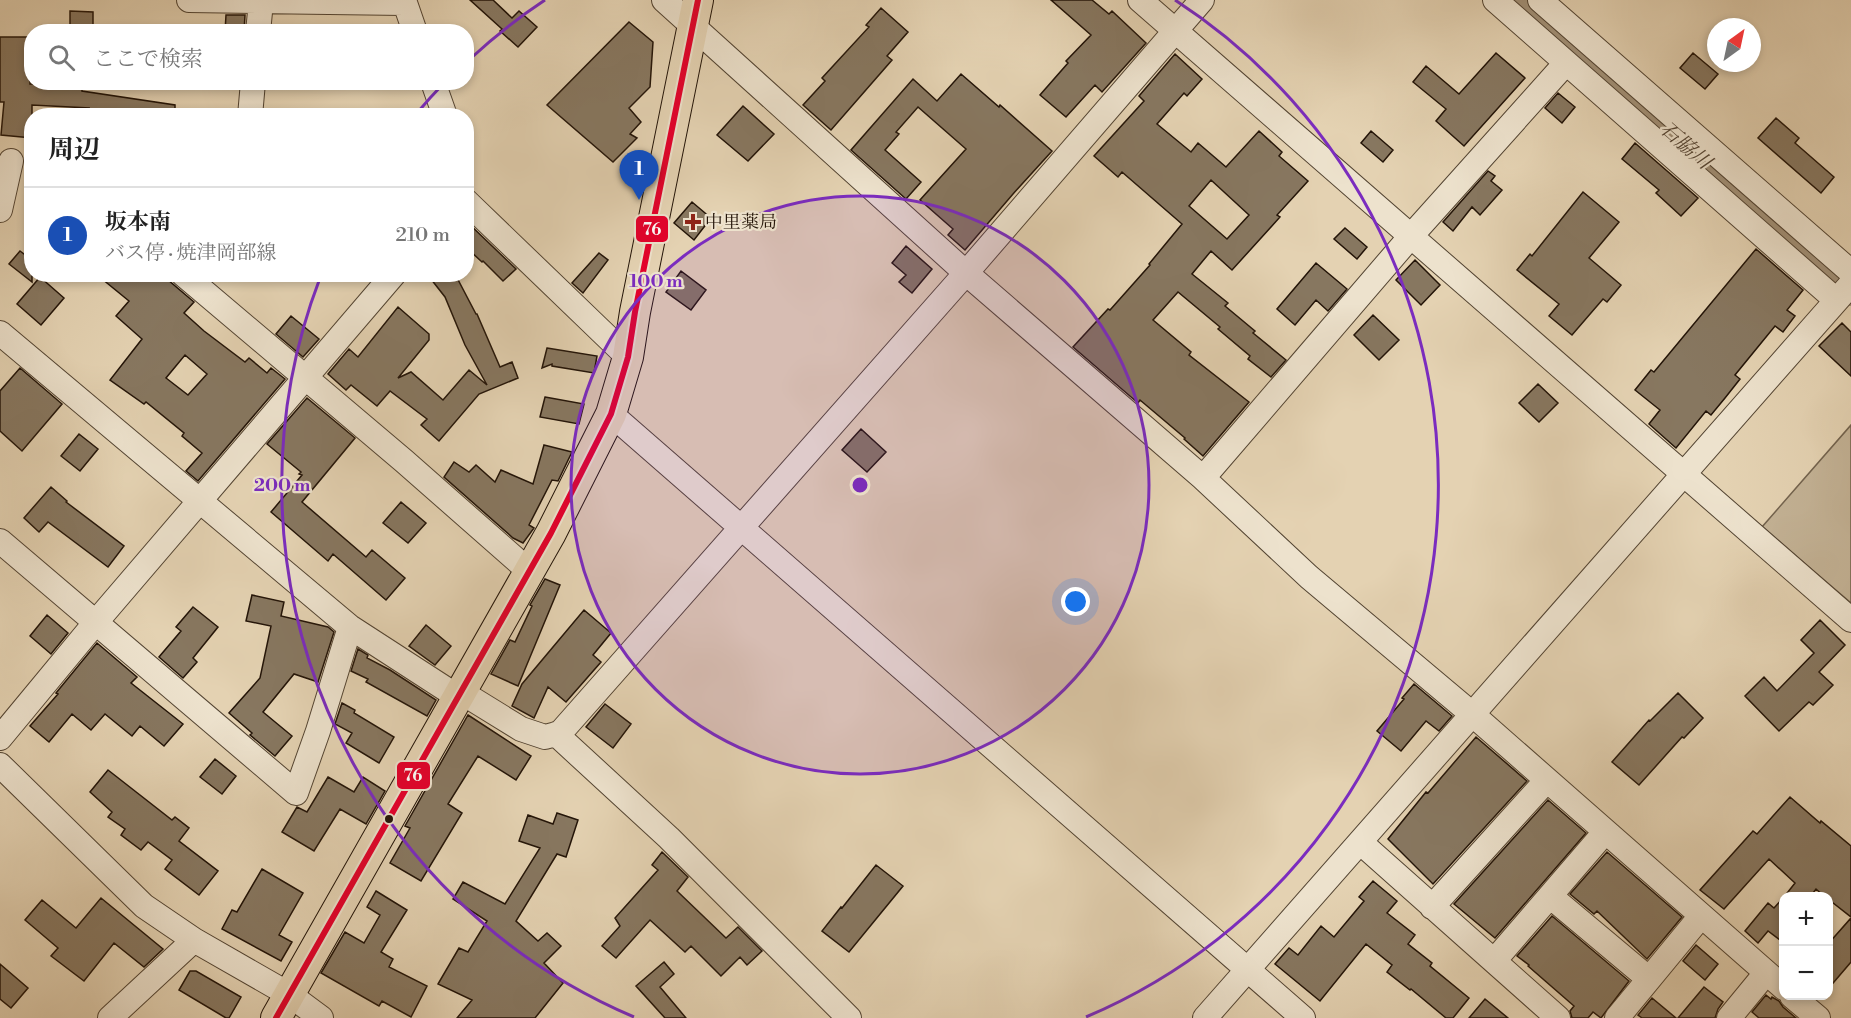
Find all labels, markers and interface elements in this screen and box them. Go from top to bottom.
north arrow [1707,18,1761,72]
search box [24,24,474,90]
icon: search [45,41,78,74]
text: ここで検索 [93,46,203,73]
water label: 石脇川 [1654,117,1717,177]
text: 周辺 [48,134,100,166]
pin: 1 [620,150,658,200]
text: 坂本南 [105,209,171,236]
place label: 中里薬局 [705,211,777,234]
line badge: 76 [635,215,669,243]
marker: 中里薬局 [686,215,700,229]
text: 76 [643,220,661,240]
text: 1 [63,223,72,248]
text: 210 m [395,223,450,248]
text: バス停 · 焼津岡部線 [105,241,277,266]
text: 100 m [629,270,683,293]
text: 200 m [254,474,311,497]
centre of rings [850,475,870,495]
your location [1061,587,1090,616]
line badge: 76 [396,761,431,790]
text: 76 [404,766,422,786]
unlabelled marker [383,813,395,825]
map controls [1779,892,1833,1000]
button: + [1779,892,1833,946]
button: − [1779,946,1833,1000]

